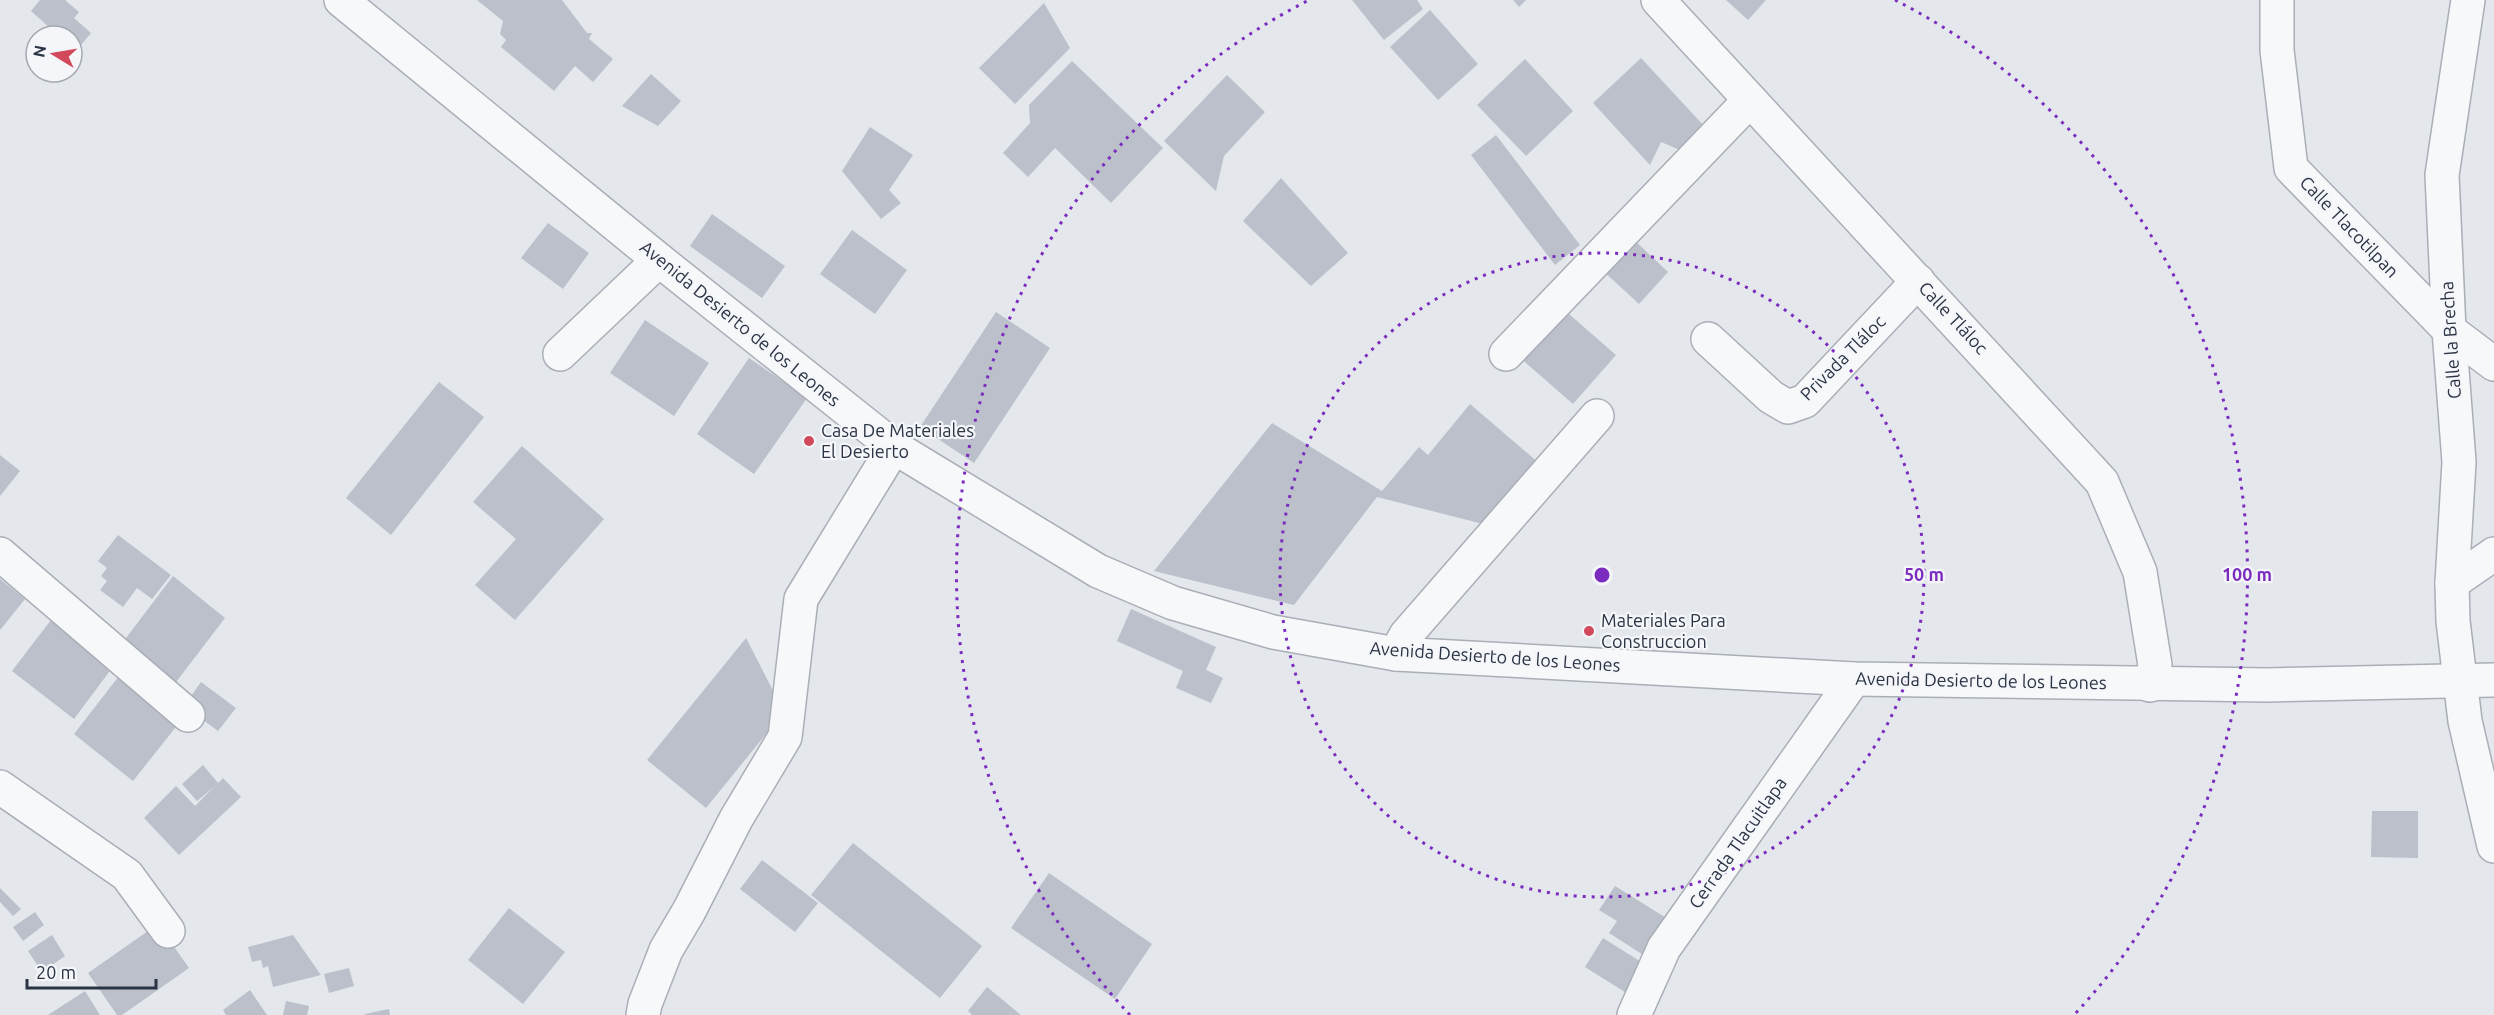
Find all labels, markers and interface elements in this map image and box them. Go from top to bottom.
north arrow [24,24,84,84]
text: N [29,44,49,59]
street label: Calle Tlacotilpan [2296,172,2403,281]
street label: Avenida Desierto de los Leones [637,236,845,410]
street label: Calle Tláloc [1915,277,1992,358]
street label: Calle la Brecha [2436,281,2464,400]
street label: Privada Tláloc [1796,311,1889,404]
place label: Casa De Materiales El Desierto [821,420,974,461]
marker: Casa De Materiales El Desierto [802,434,816,448]
text: 50 m [1904,564,1944,584]
text: 100 m [2222,564,2272,584]
centre of rings [1592,565,1612,585]
place label: Materiales Para Construccion [1601,610,1726,651]
marker: Materiales Para Construccion [1582,624,1596,638]
street label: Avenida Desierto de los Leones [1369,637,1621,675]
street label: Avenida Desierto de los Leones [1855,668,2107,692]
street label: Cerrada Tlacuitlapa [1684,773,1790,912]
scale bar [27,952,156,990]
text: 20 m [36,962,76,982]

